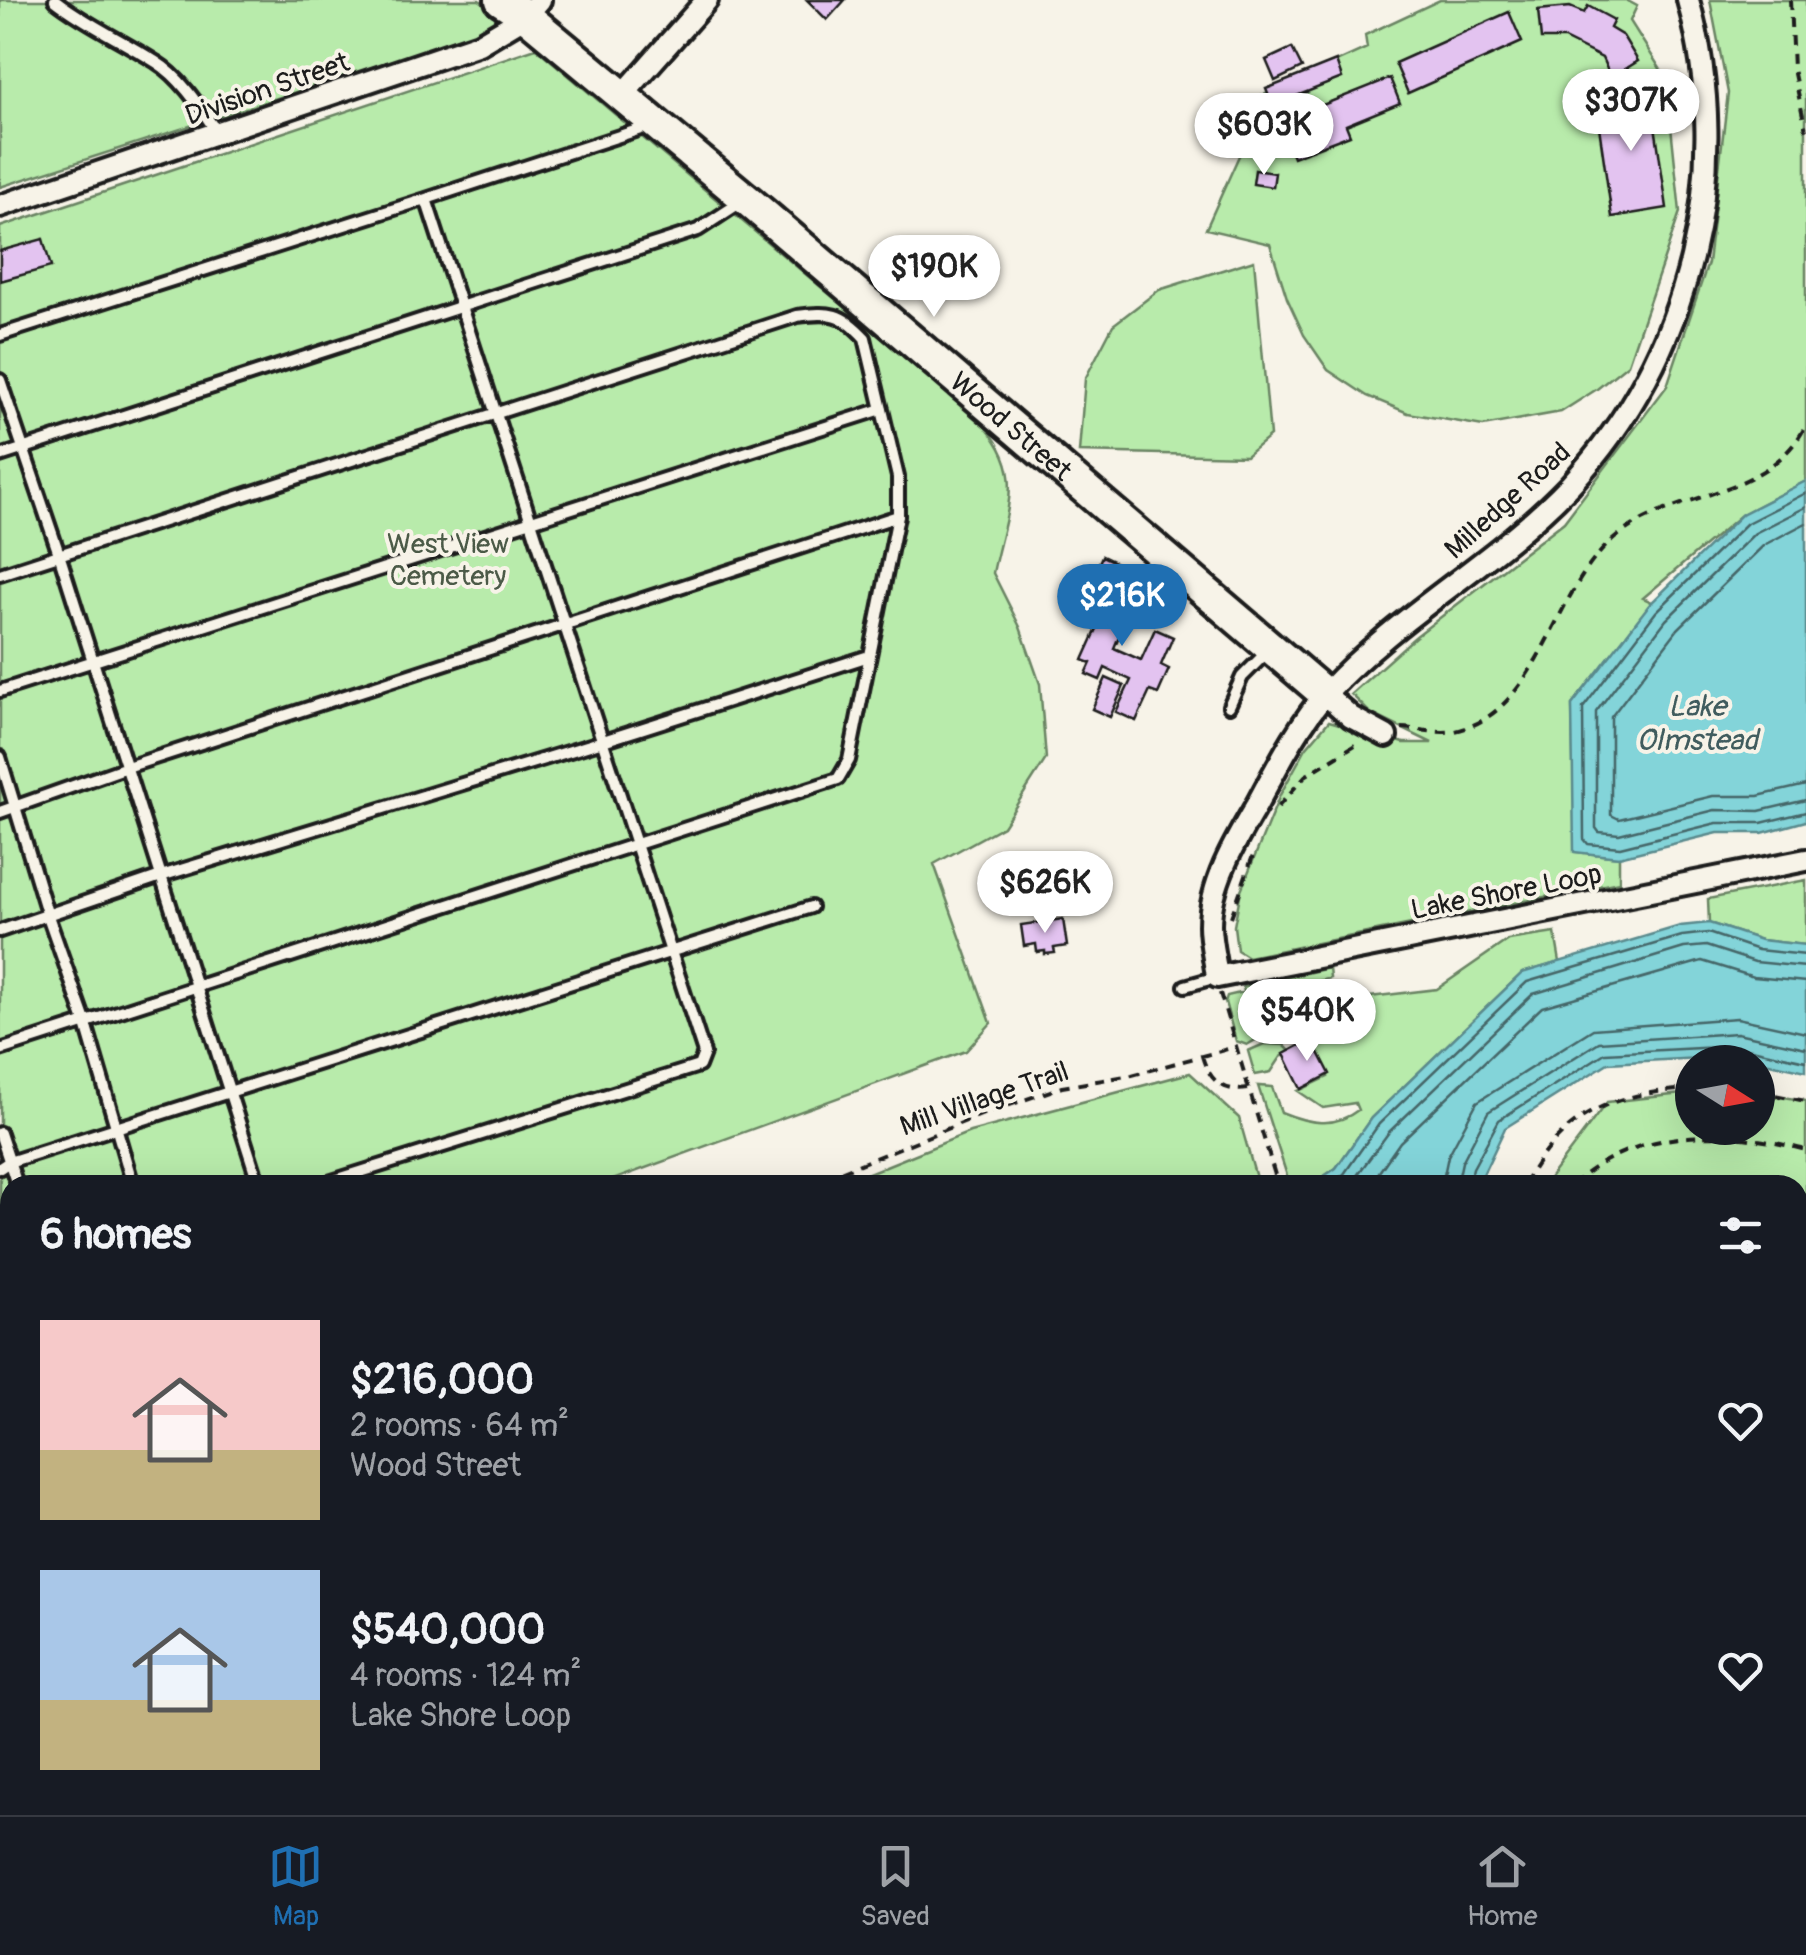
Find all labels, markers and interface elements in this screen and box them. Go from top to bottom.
street label: Division Street [181,45,355,134]
pin: $307K [1561,69,1701,154]
text: $307K [1584,81,1678,121]
pin: $603K [1194,93,1334,178]
text: $603K [1217,105,1311,145]
pin: $190K [864,235,1004,320]
text: $190K [890,247,978,287]
street label: Wood Street [942,365,1079,489]
street label: Milledge Road [1438,435,1578,567]
park label: West View Cemetery [387,527,509,594]
pin: $216K [1052,564,1192,649]
text: $216K [1079,576,1165,616]
water label: Lake Olmstead [1636,688,1761,759]
pin: $626K [975,851,1115,936]
street label: Lake Shore Loop [1408,857,1605,928]
text: $626K [999,863,1091,903]
pin: $540K [1237,979,1377,1064]
text: $540K [1260,991,1354,1031]
north arrow [1675,1045,1775,1145]
map controls [1675,1045,1775,1145]
street label: Mill Village Trail [896,1054,1073,1145]
icon: filters [1713,1208,1768,1263]
text: 6 homes [40,1209,191,1261]
text: $216,000 [350,1354,534,1406]
icon: home [120,1360,240,1480]
icon: heart [1713,1393,1768,1448]
text: 2 rooms · 64 m² [350,1406,569,1446]
text: Wood Street [350,1446,521,1486]
text: $540,000 [350,1604,545,1656]
icon: home [120,1610,240,1730]
icon: heart [1713,1643,1768,1698]
text: 4 rooms · 124 m² [350,1656,581,1696]
text: Lake Shore Loop [350,1696,571,1736]
tab: Map [268,1839,323,1934]
tab: Saved [860,1839,930,1934]
tab: Home [1467,1839,1537,1934]

